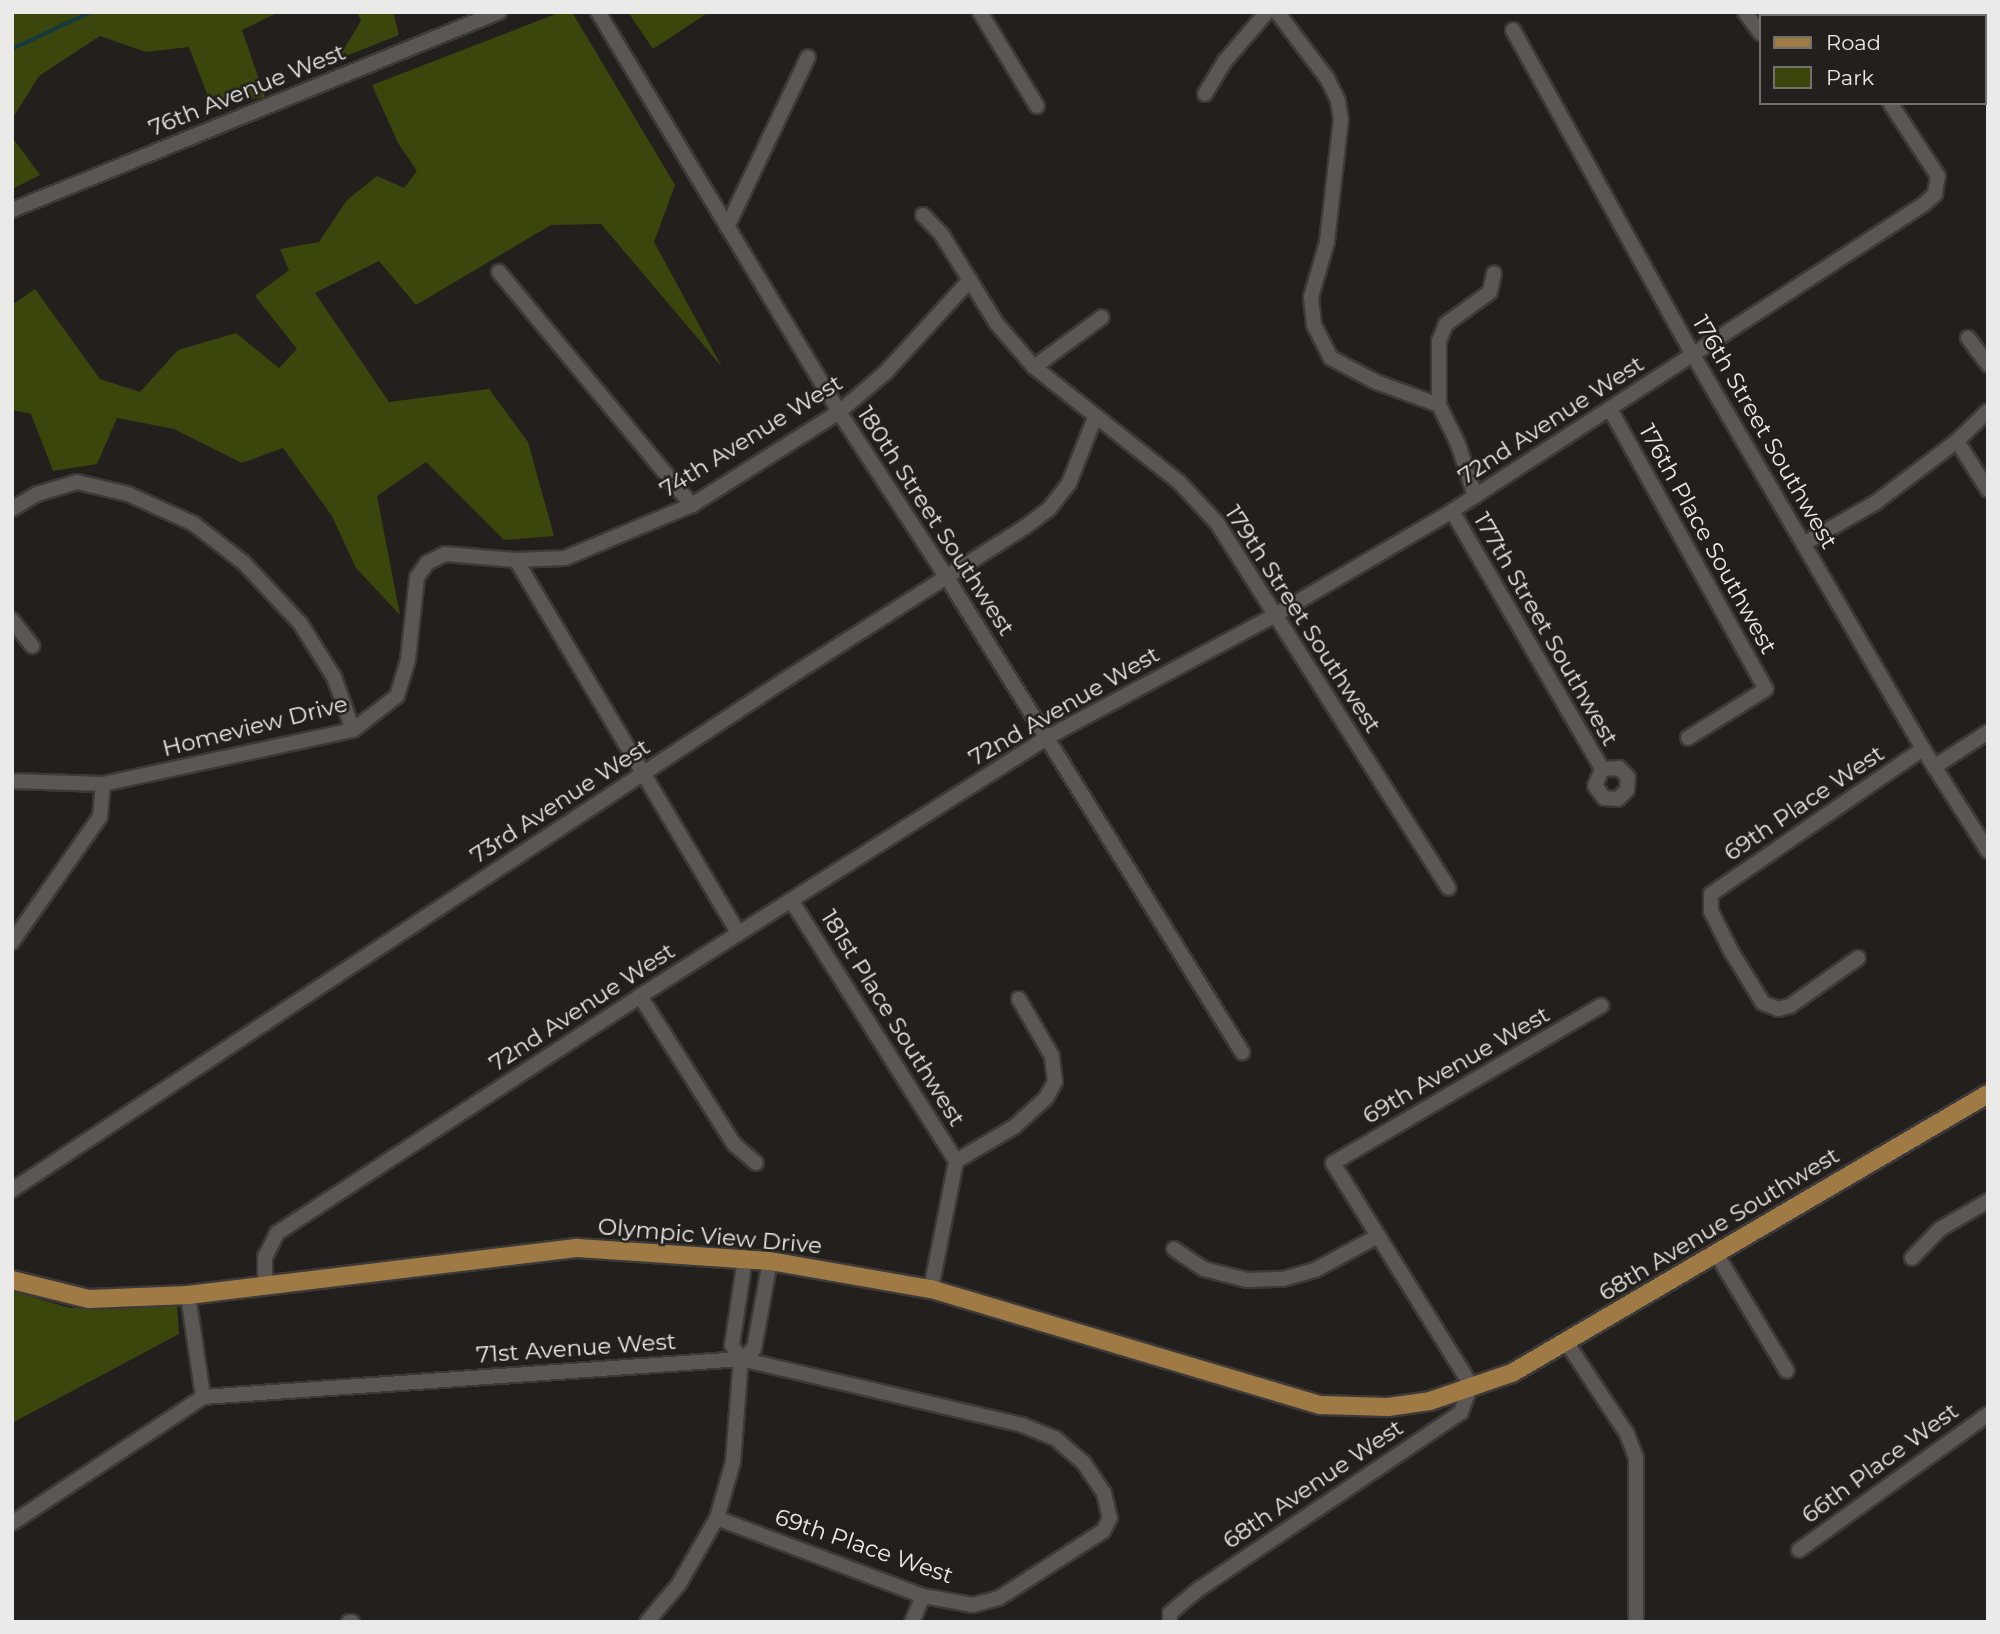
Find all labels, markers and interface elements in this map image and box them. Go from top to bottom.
legend [1758,14,1986,105]
text: Road [1826,30,1881,55]
street label: 76th Avenue West [145,38,349,142]
text: Park [1826,65,1874,90]
street label: 176th Street Southwest [1687,310,1843,554]
street label: 72nd Avenue West [1453,350,1649,490]
street label: 74th Avenue West [655,369,847,503]
street label: 180th Street Southwest [851,401,1021,641]
street label: 176th Place Southwest [1633,419,1783,659]
street label: 179th Street Southwest [1219,500,1387,738]
street label: 177th Street Southwest [1468,508,1624,750]
street label: 72nd Avenue West [964,640,1164,772]
street label: Homeview Drive [159,690,351,762]
street label: 73rd Avenue West [465,733,655,869]
street label: 69th Place West [1719,739,1889,867]
street label: 181st Place Southwest [815,905,971,1131]
street label: 72nd Avenue West [484,937,680,1077]
street label: 69th Avenue West [1358,1000,1554,1130]
street label: 68th Avenue Southwest [1594,1141,1844,1307]
street label: Olympic View Drive [597,1212,823,1260]
street label: 71st Avenue West [475,1327,677,1369]
street label: 66th Place West [1796,1397,1964,1529]
street label: 68th Avenue West [1218,1414,1408,1554]
street label: 69th Place West [771,1503,957,1589]

